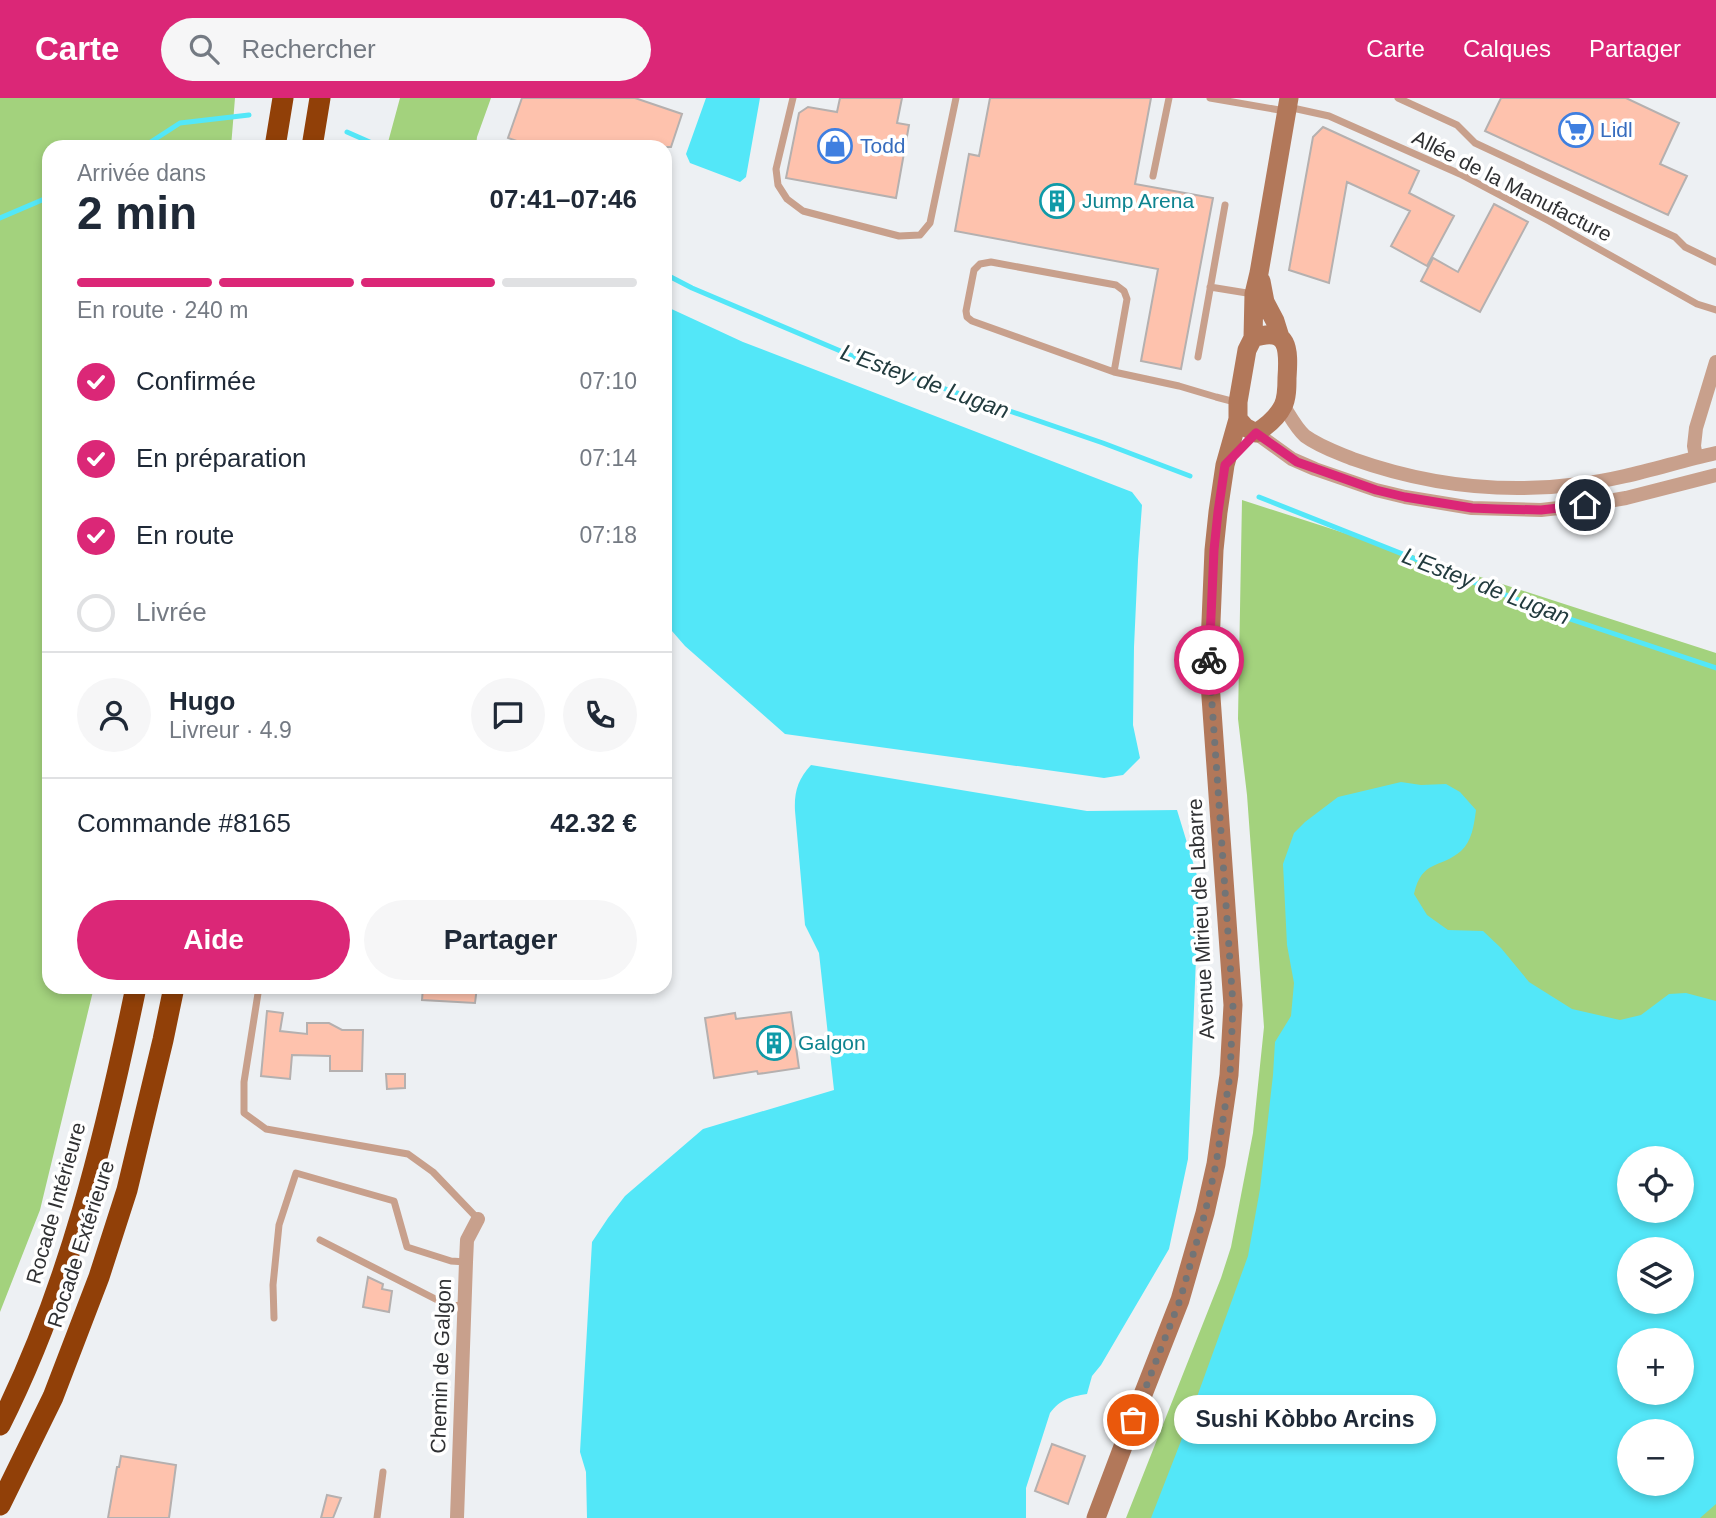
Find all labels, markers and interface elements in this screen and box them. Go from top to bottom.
search box [161,18,651,81]
text: Carte [35,30,119,67]
icon: search [185,30,223,68]
text: Rechercher [241,34,376,64]
text: Carte [1366,35,1425,62]
text: Calques [1463,35,1551,62]
text: Partager [1589,35,1681,62]
supermarket icon: Lidl [1557,111,1595,149]
place label: Lidl [1600,118,1633,141]
street label: Allée de la Manufacture [1409,125,1616,246]
shop icon: Todd [816,127,854,165]
place label: Todd [860,134,906,157]
text: Arrivée dans [77,160,206,186]
building icon: Jump Arena [1038,182,1076,220]
text: 07:41–07:46 [490,184,637,214]
text: 2 min [77,187,197,239]
place label: Jump Arena [1082,189,1194,212]
text: En route · 240 m [77,297,248,323]
water label: L'Estey de Lugan [837,339,1013,423]
icon: check [77,363,115,401]
text: Confirmée [136,366,256,396]
text: 07:10 [579,368,637,394]
icon: check [77,440,115,478]
text: En préparation [136,443,307,473]
text: 07:14 [579,445,637,471]
pin [1555,475,1615,535]
icon: home [1566,486,1604,524]
icon: check [77,517,115,555]
text: En route [136,520,234,550]
text: 07:18 [579,522,637,548]
water label: L'Estey de Lugan [1399,542,1573,630]
text: Livrée [136,597,207,627]
courier [1174,625,1244,695]
icon: bike [1190,641,1228,679]
button: person [77,678,151,752]
button: chat [471,678,545,752]
button: phone [563,678,637,752]
text: Hugo [169,686,235,716]
text: Livreur · 4.9 [169,717,292,743]
street label: Avenue Mirieu de Labarre [1183,798,1218,1040]
text: Commande #8165 [77,808,291,838]
text: 42.32 € [550,808,637,838]
button: Aide [77,900,350,980]
button: Partager [364,900,637,980]
building icon: Galgon [755,1024,793,1062]
place label: Galgon [798,1031,866,1054]
street label: Rocade Intérieure [21,1119,90,1286]
map controls [1617,1146,1694,1496]
button: locate [1617,1146,1694,1223]
street label: Rocade Extérieure [43,1158,118,1330]
button: layers [1617,1237,1694,1314]
street label: Chemin de Galgon [426,1278,455,1454]
button: + [1617,1328,1694,1405]
pin [1103,1390,1163,1450]
callout: Sushi Kòbbo Arcins [1175,1396,1438,1444]
icon: bag [1114,1401,1152,1439]
text: Sushi Kòbbo Arcins [1196,1406,1414,1432]
button: − [1617,1419,1694,1496]

